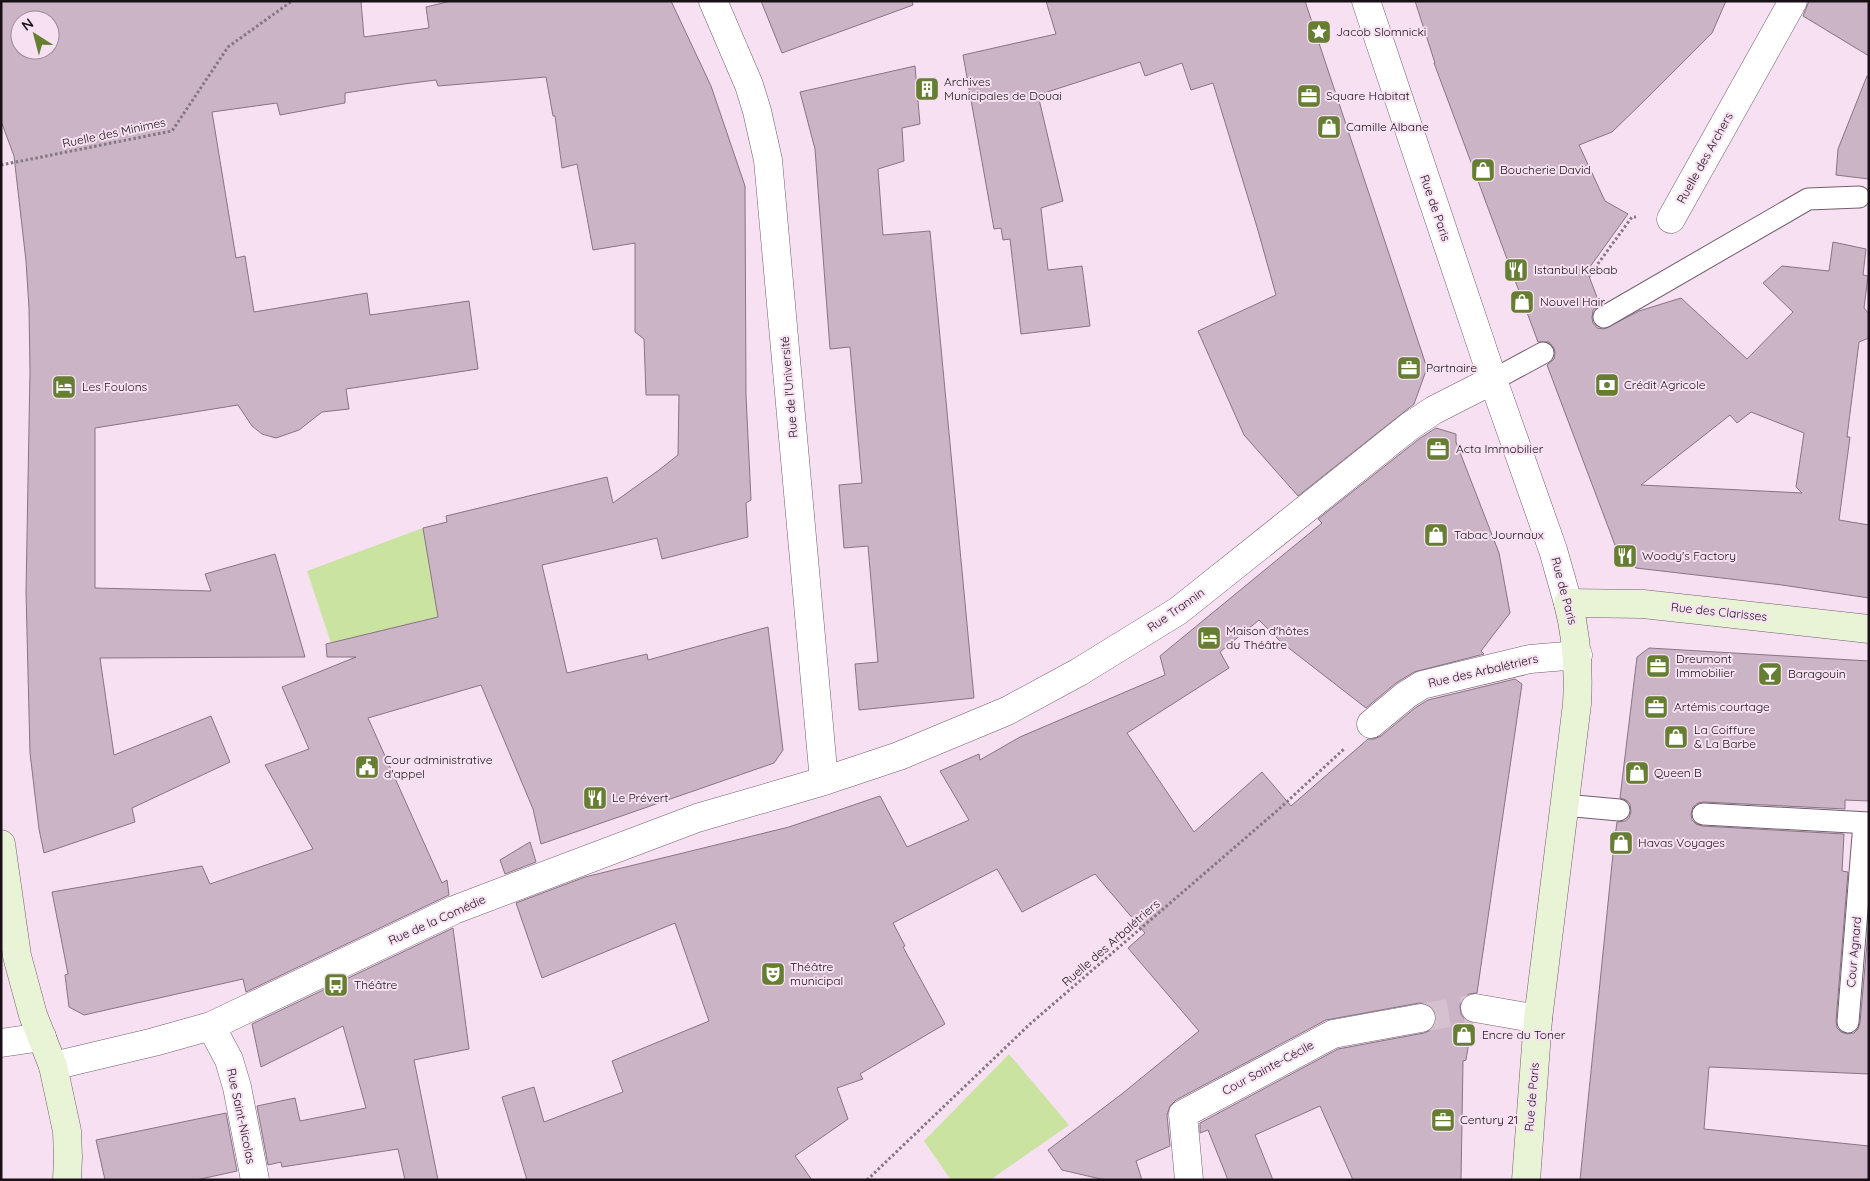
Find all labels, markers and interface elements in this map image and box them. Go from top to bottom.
north arrow [10,10,60,60]
text: N [18,14,37,35]
place icon: Jacob Slomnicki [1306,19,1332,45]
place label: Jacob Slomnicki [1336,24,1426,39]
place label: Archives Municipales de Douai [944,74,1062,103]
building icon: Archives Municipales de Douai [914,76,940,102]
office icon: Square Habitat [1296,83,1322,109]
place label: Square Habitat [1326,88,1410,103]
street label: Ruelle des Archers [1673,109,1736,206]
street label: Ruelle des Minimes [61,114,167,151]
shop icon: Camille Albane [1316,114,1342,140]
place label: Camille Albane [1346,119,1429,134]
shop icon: Boucherie David [1470,157,1496,183]
place label: Boucherie David [1500,162,1591,177]
street label: Rue de Paris [1417,173,1454,243]
restaurant icon: Istanbul Kebab [1503,257,1529,283]
place label: Istanbul Kebab [1534,262,1618,277]
shop icon: Nouvel Hair [1509,289,1535,315]
place label: Nouvel Hair [1540,294,1605,309]
street label: Rue de l'Université [777,335,800,438]
office icon: Partnaire [1396,355,1422,381]
place label: Partnaire [1426,360,1477,375]
bank icon: Crédit Agricole [1594,372,1620,398]
hotel icon: Les Foulons [51,374,77,400]
place label: Crédit Agricole [1624,377,1706,392]
place label: Les Foulons [82,379,148,394]
office icon: Acta Immobilier [1425,436,1451,462]
place label: Acta Immobilier [1456,441,1544,456]
shop icon: Tabac Journaux [1423,522,1449,548]
place label: Tabac Journaux [1454,527,1544,542]
restaurant icon: Woody's Factory [1612,543,1638,569]
place label: Woody's Factory [1642,548,1736,563]
street label: Rue de Paris [1548,555,1581,627]
street label: Rue Trannin [1144,584,1207,635]
street label: Rue des Clarisses [1670,599,1768,624]
place label: Maison d'hôtes du Théâtre [1226,623,1309,652]
hotel icon: Maison d'hôtes du Théâtre [1196,625,1222,651]
street label: Rue des Arbalétriers [1426,650,1540,690]
place label: Dreumont Immobilier [1676,651,1735,680]
office icon: Dreumont Immobilier [1645,653,1671,679]
bar icon: Baragouin [1757,661,1783,687]
place label: Baragouin [1788,666,1846,681]
office icon: Artémis courtage [1643,694,1669,720]
place label: Artémis courtage [1674,699,1770,714]
place label: La Coiffure & La Barbe [1694,722,1756,751]
shop icon: La Coiffure & La Barbe [1663,724,1689,750]
place label: Cour administrative d'appel [384,752,493,781]
public building icon: Cour administrative d'appel [354,754,380,780]
shop icon: Queen B [1624,760,1650,786]
place label: Queen B [1654,765,1702,780]
restaurant icon: Le Prévert [582,785,608,811]
place label: Le Prévert [612,790,668,805]
shop icon: Havas Voyages [1608,830,1634,856]
place label: Havas Voyages [1638,835,1725,850]
street label: Rue de la Comédie [386,891,488,948]
street label: Ruelle des Arbalétriers [1059,896,1163,989]
street label: Cour Agnard [1843,916,1864,988]
place label: Théâtre municipal [790,959,843,988]
theatre icon: Théâtre municipal [760,961,786,987]
bus stop icon: Théâtre [323,972,349,998]
place label: Théâtre [354,977,398,992]
shop icon: Encre du Toner [1451,1022,1477,1048]
place label: Encre du Toner [1482,1027,1566,1042]
street label: Cour Sainte-Cécile [1219,1037,1316,1098]
street label: Rue de Paris [1521,1061,1542,1132]
street label: Rue Saint-Nicolas [224,1067,259,1165]
office icon: Century 21 [1430,1107,1456,1133]
place label: Century 21 [1460,1112,1518,1127]

